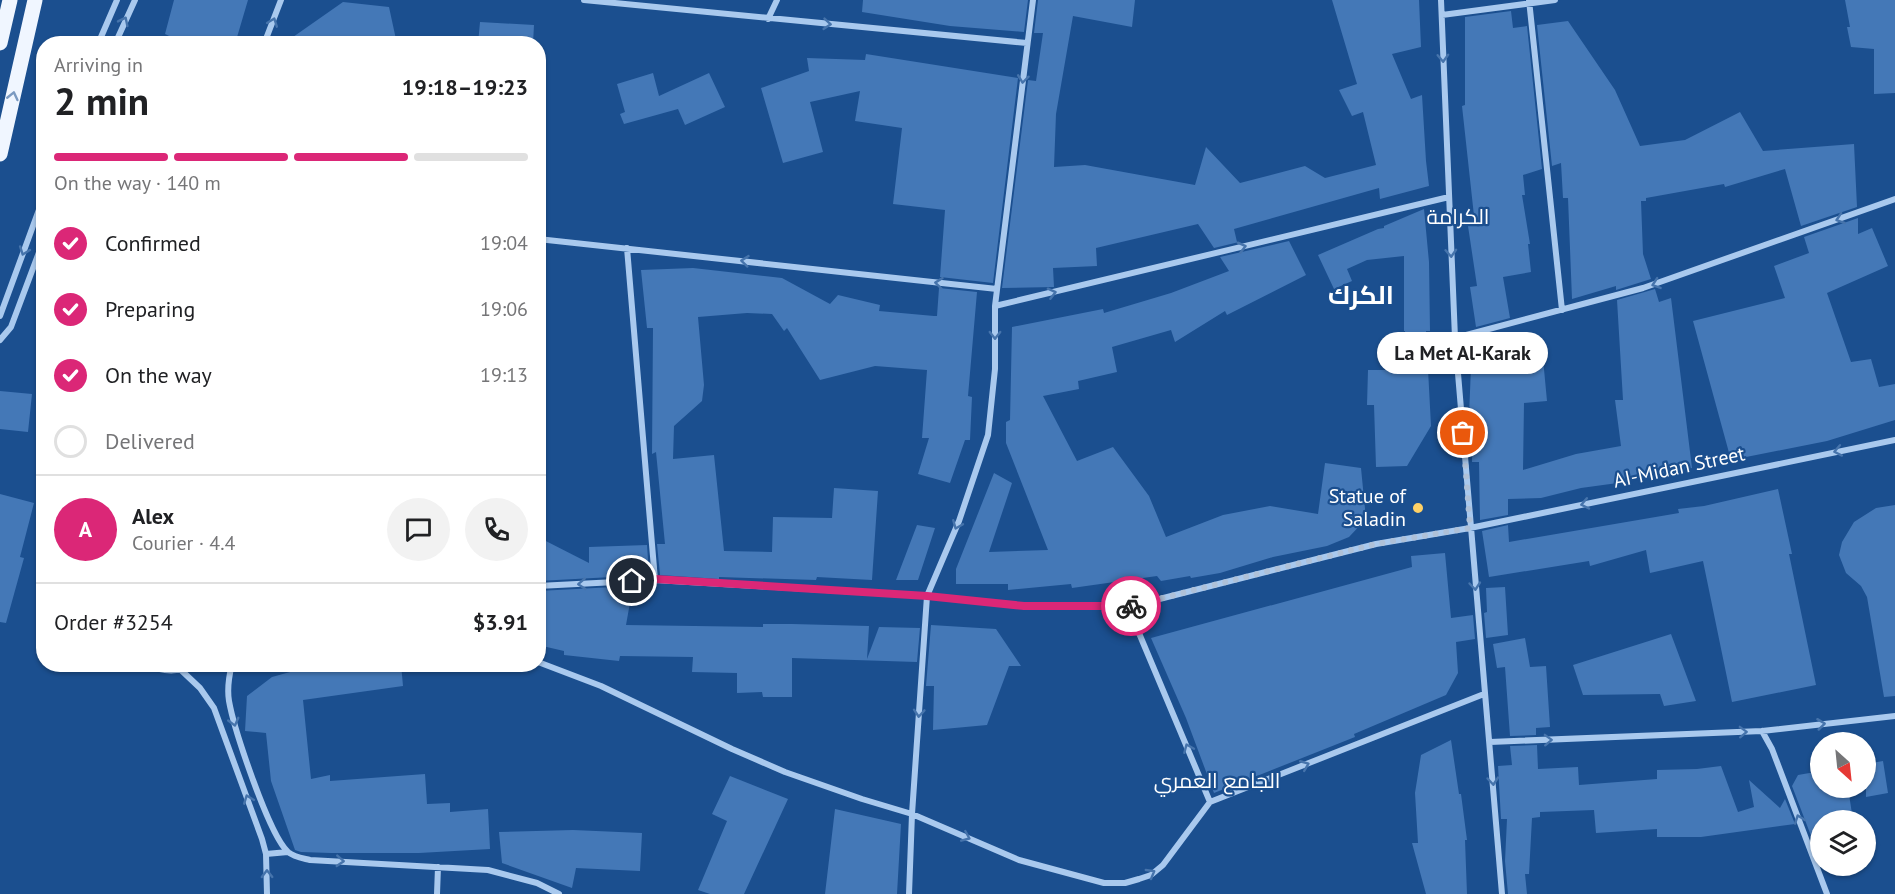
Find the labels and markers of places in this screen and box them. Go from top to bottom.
callout: La Met Al-Karak [1378,331,1549,373]
pin [1437,407,1488,458]
place label: Statue of Saladin [1329,483,1408,532]
marker: Statue of Saladin [1411,501,1425,515]
pin [606,555,657,606]

